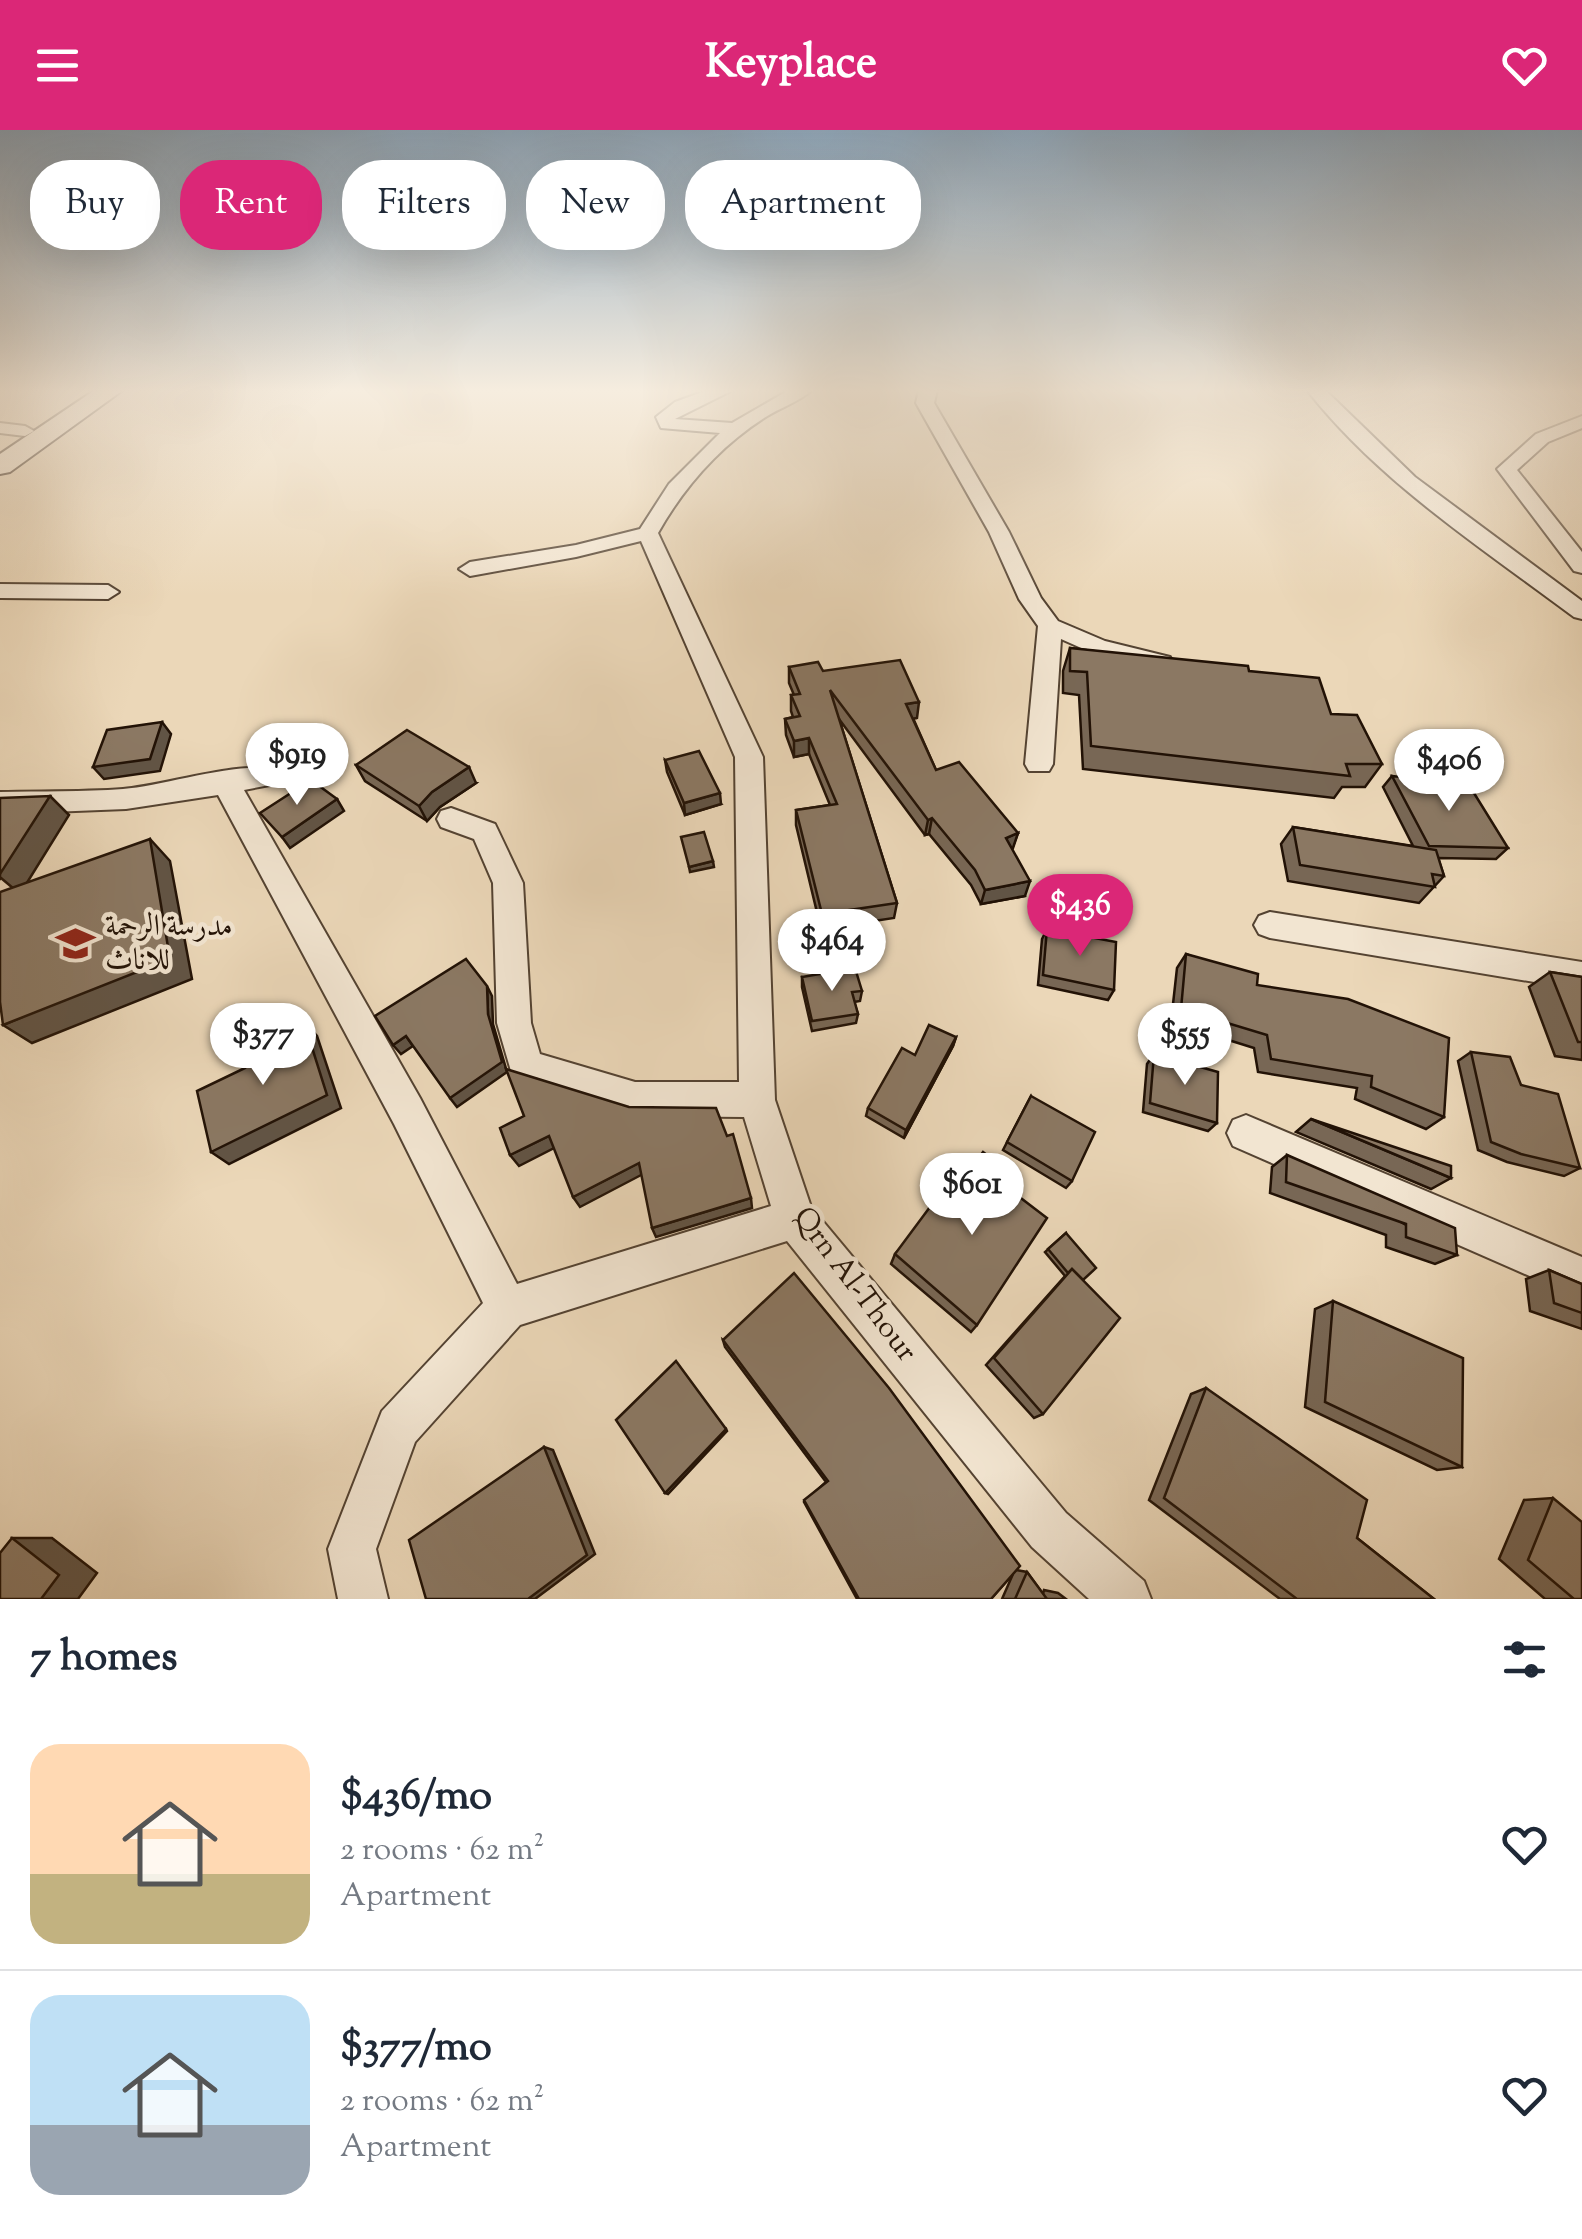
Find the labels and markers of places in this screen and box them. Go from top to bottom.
pin: $919 [238,723,356,808]
pin: $406 [1390,729,1508,814]
pin: $436 [1021,874,1139,959]
place label: مدرسة الرحمة للاناث [105,906,233,983]
pin: $464 [773,909,891,994]
school or university icon: مدرسة الرحمة للاناث [54,923,96,965]
pin: $377 [204,1003,322,1088]
pin: $555 [1126,1003,1244,1088]
pin: $601 [913,1153,1031,1238]

